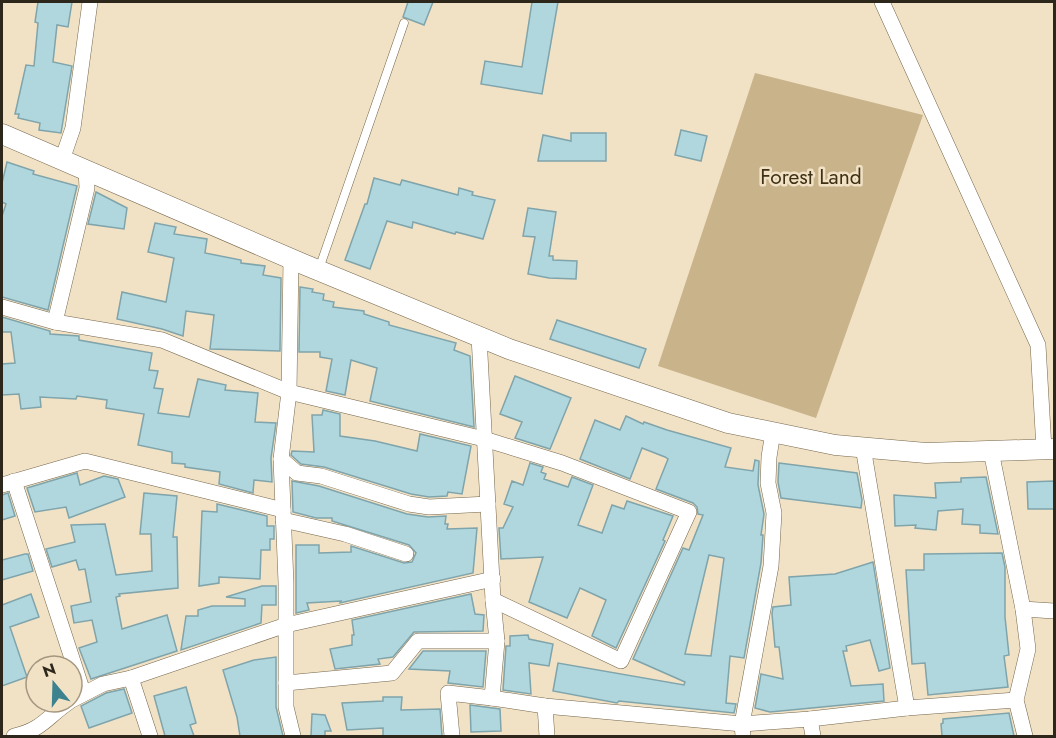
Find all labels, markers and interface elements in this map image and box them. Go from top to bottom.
park label: Forest Land [760,162,862,192]
north arrow [24,654,84,714]
text: N [40,657,59,683]

